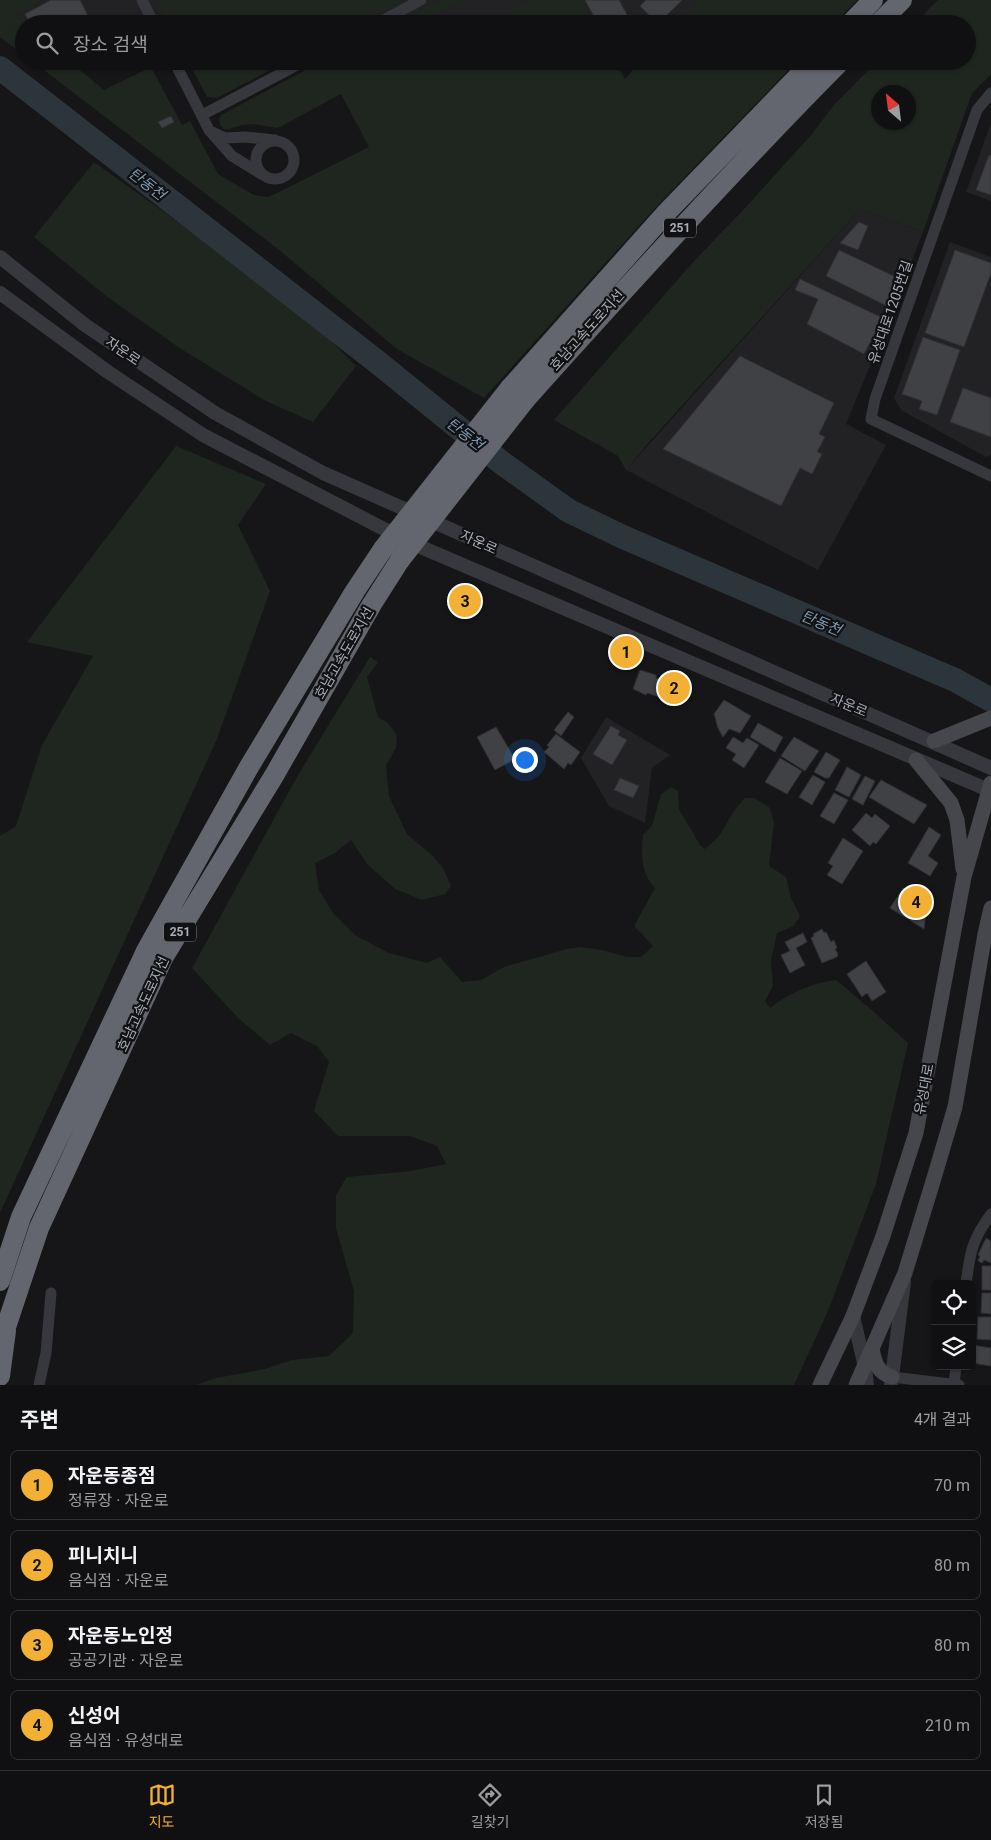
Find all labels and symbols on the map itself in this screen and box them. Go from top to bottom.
north arrow [871,85,916,130]
water label: 탄동천 [125,164,171,205]
road number: 251 [664,218,696,238]
street label: 유성대로1205번길 [865,258,915,366]
street label: 호남고속도로지선 [547,286,627,374]
street label: 자운로 [103,334,144,369]
water label: 탄동천 [443,414,489,455]
street label: 자운로 [458,527,500,557]
pin: 3 [449,582,481,620]
street label: 호남고속도로지선 [311,604,377,702]
water label: 탄동천 [798,607,846,640]
pin: 1 [610,633,642,671]
pin: 2 [658,669,690,707]
street label: 자운로 [828,690,870,720]
your location [512,747,538,773]
pin: 4 [900,883,932,921]
road number: 251 [164,922,196,942]
street label: 호남고속도로지선 [114,954,172,1054]
street label: 유성대로 [911,1062,937,1116]

